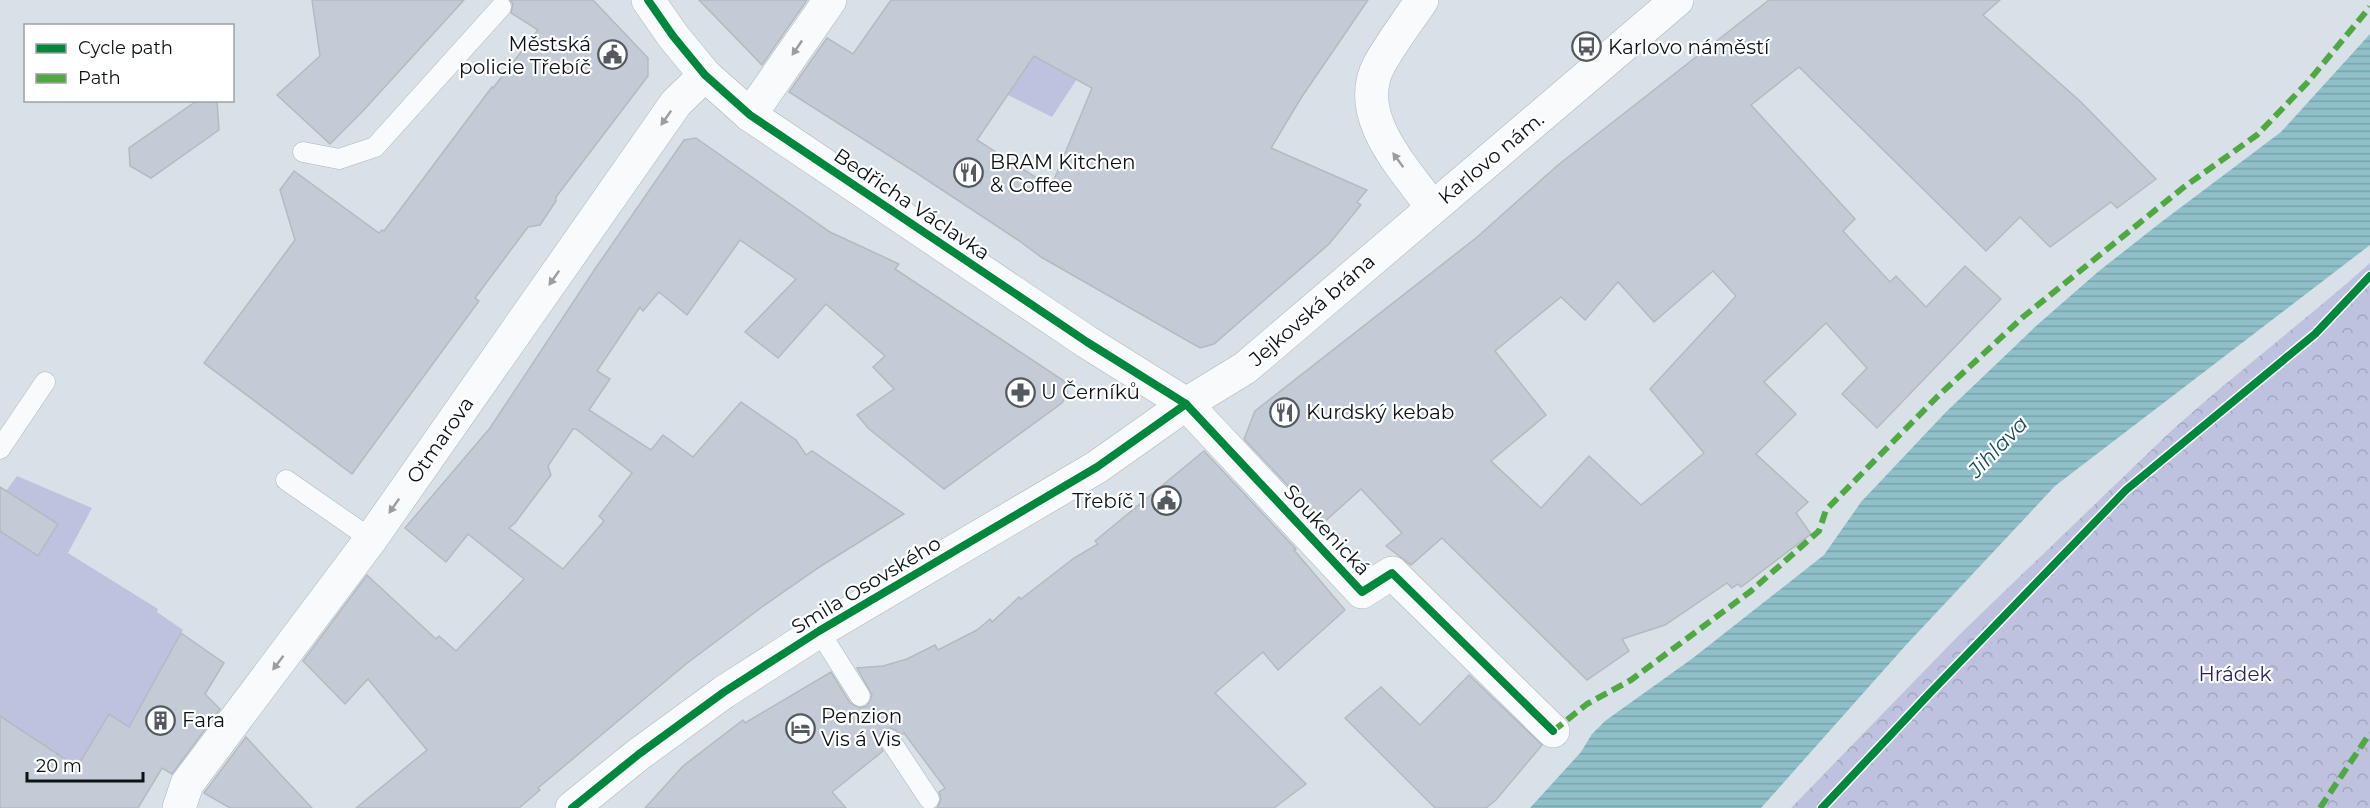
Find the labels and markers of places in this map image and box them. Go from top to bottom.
bus stop icon: Karlovo náměstí [1571,31,1603,63]
place label: Městská policie Třebíč [459,32,591,79]
place label: Karlovo náměstí [1608,35,1771,59]
public building icon: Městská policie Třebíč [596,39,628,71]
place label: BRAM Kitchen & Coffee [990,150,1136,197]
restaurant icon: BRAM Kitchen & Coffee [953,157,985,189]
pharmacy icon: U Černíků [1004,376,1036,408]
place label: U Černíků [1041,380,1140,404]
restaurant icon: Kurdský kebab [1269,396,1301,428]
place label: Kurdský kebab [1306,400,1454,424]
public building icon: Třebíč 1 [1151,485,1183,517]
place label: Třebíč 1 [1072,489,1146,513]
building icon: Fara [145,704,177,736]
place label: Penzion Vis á Vis [821,704,902,751]
place label: Fara [182,708,225,732]
hotel icon: Penzion Vis á Vis [784,712,816,744]

